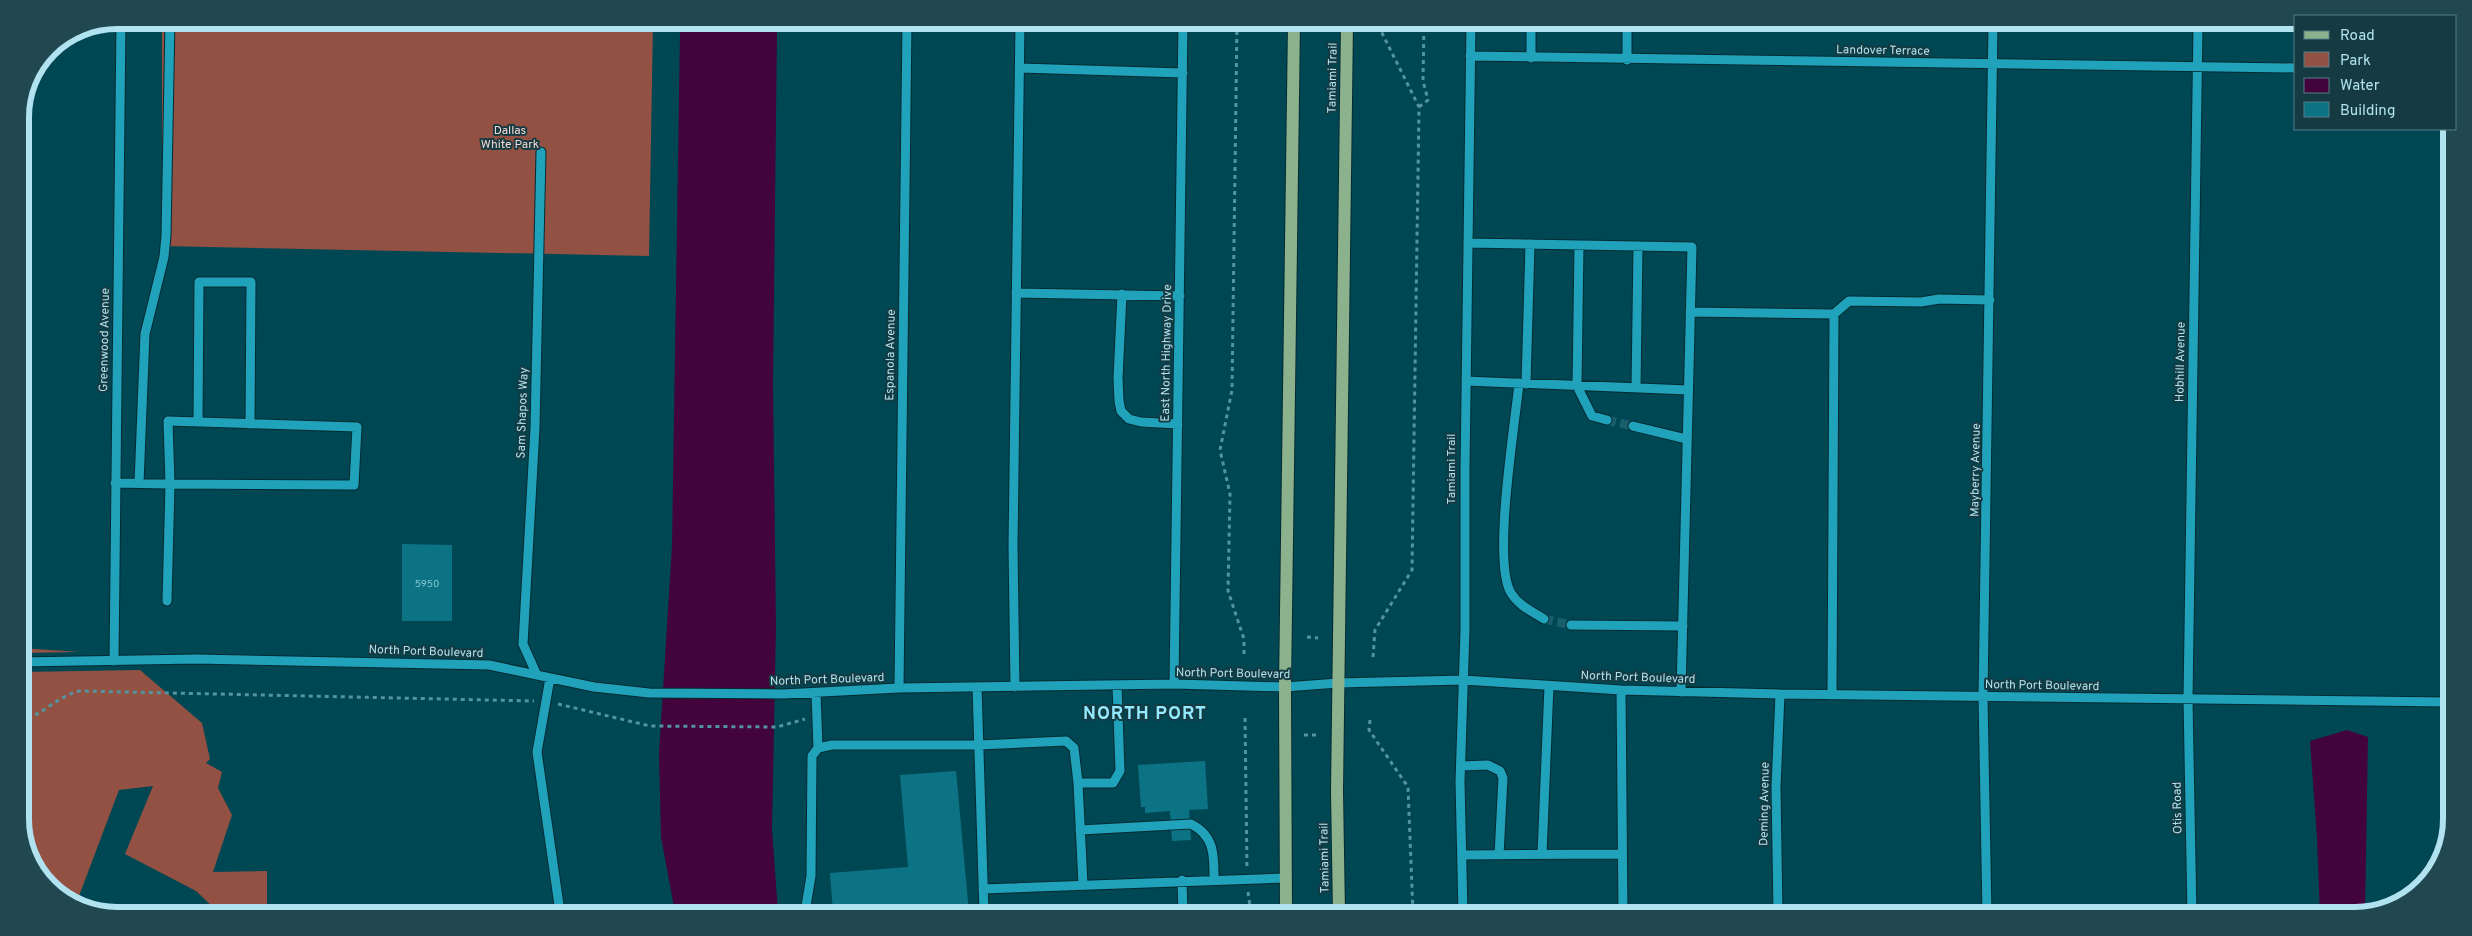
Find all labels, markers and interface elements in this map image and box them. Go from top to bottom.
legend [2294,15,2457,130]
text: Road [2340,27,2375,46]
street label: Tamiami Trail [1324,42,1342,114]
street label: Landover Terrace [1836,42,1930,60]
text: Park [2340,52,2371,71]
text: Water [2340,77,2380,96]
text: Building [2340,102,2395,121]
park label: Dallas White Park [481,123,539,153]
street label: East North Highway Drive [1158,284,1176,422]
street label: Greenwood Avenue [96,288,114,392]
street label: Espanola Avenue [882,309,900,401]
street label: Hobhill Avenue [2172,322,2190,402]
street label: Sam Shapos Way [513,367,533,459]
street label: Mayberry Avenue [1967,423,1985,517]
street label: Tamiami Trail [1444,434,1460,504]
house number: 5950 [415,578,439,591]
street label: North Port Boulevard [368,642,484,662]
street label: North Port Boulevard [1176,665,1290,683]
street label: North Port Boulevard [1580,668,1696,688]
street label: North Port Boulevard [769,670,885,690]
street label: North Port Boulevard [1985,677,2099,695]
district label: NORTH PORT [1083,703,1207,726]
street label: Deming Avenue [1756,762,1774,846]
street label: Otis Road [2170,782,2186,834]
street label: Tamiami Trail [1316,822,1334,894]

